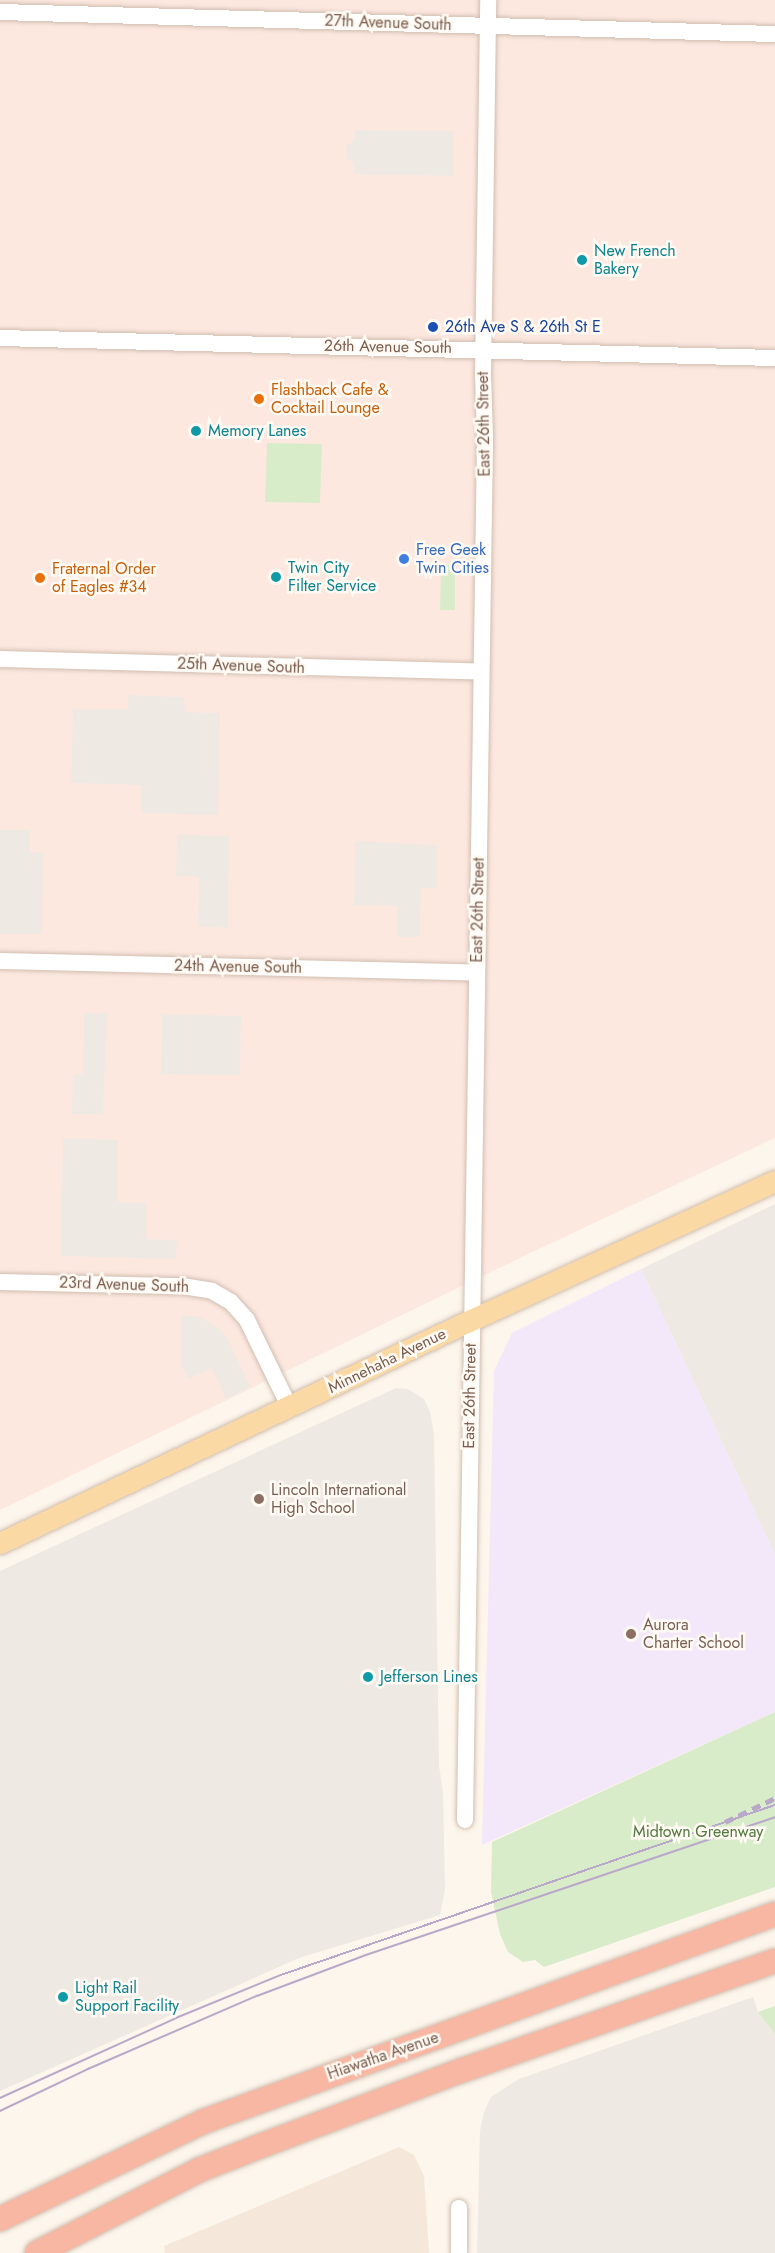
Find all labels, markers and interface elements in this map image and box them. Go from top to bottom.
street label: 27th Avenue South [324,11,452,35]
place label: New French Bakery [594,241,676,279]
marker: New French Bakery [575,253,589,267]
place label: 26th Ave S & 26th St E [445,317,601,337]
marker: 26th Ave S & 26th St E [426,320,440,334]
street label: 26th Avenue South [324,336,452,358]
street label: East 26th Street [473,371,495,477]
place label: Flashback Cafe & Cocktail Lounge [271,380,389,418]
marker: Flashback Cafe & Cocktail Lounge [252,392,266,406]
place label: Memory Lanes [208,421,306,441]
marker: Memory Lanes [189,424,203,438]
place label: Free Geek Twin Cities [416,540,489,578]
marker: Free Geek Twin Cities [397,552,411,566]
place label: Twin City Filter Service [288,558,376,596]
place label: Fraternal Order of Eagles #34 [52,559,156,597]
marker: Twin City Filter Service [269,570,283,584]
marker: Fraternal Order of Eagles #34 [33,571,47,585]
street label: 25th Avenue South [177,654,305,678]
street label: East 26th Street [467,857,489,963]
street label: 24th Avenue South [174,956,302,978]
street label: 23rd Avenue South [59,1273,189,1297]
street label: Minnehaha Avenue [325,1324,449,1398]
street label: East 26th Street [459,1343,481,1449]
place label: Lincoln International High School [271,1480,407,1518]
marker: Lincoln International High School [252,1492,266,1506]
place label: Aurora Charter School [643,1615,744,1653]
marker: Aurora Charter School [624,1627,638,1641]
place label: Jefferson Lines [380,1667,478,1687]
marker: Jefferson Lines [361,1670,375,1684]
park label: Midtown Greenway [633,1822,763,1842]
place label: Light Rail Support Facility [75,1978,179,2016]
marker: Light Rail Support Facility [56,1990,70,2004]
street label: Hiawatha Avenue [325,2028,441,2084]

